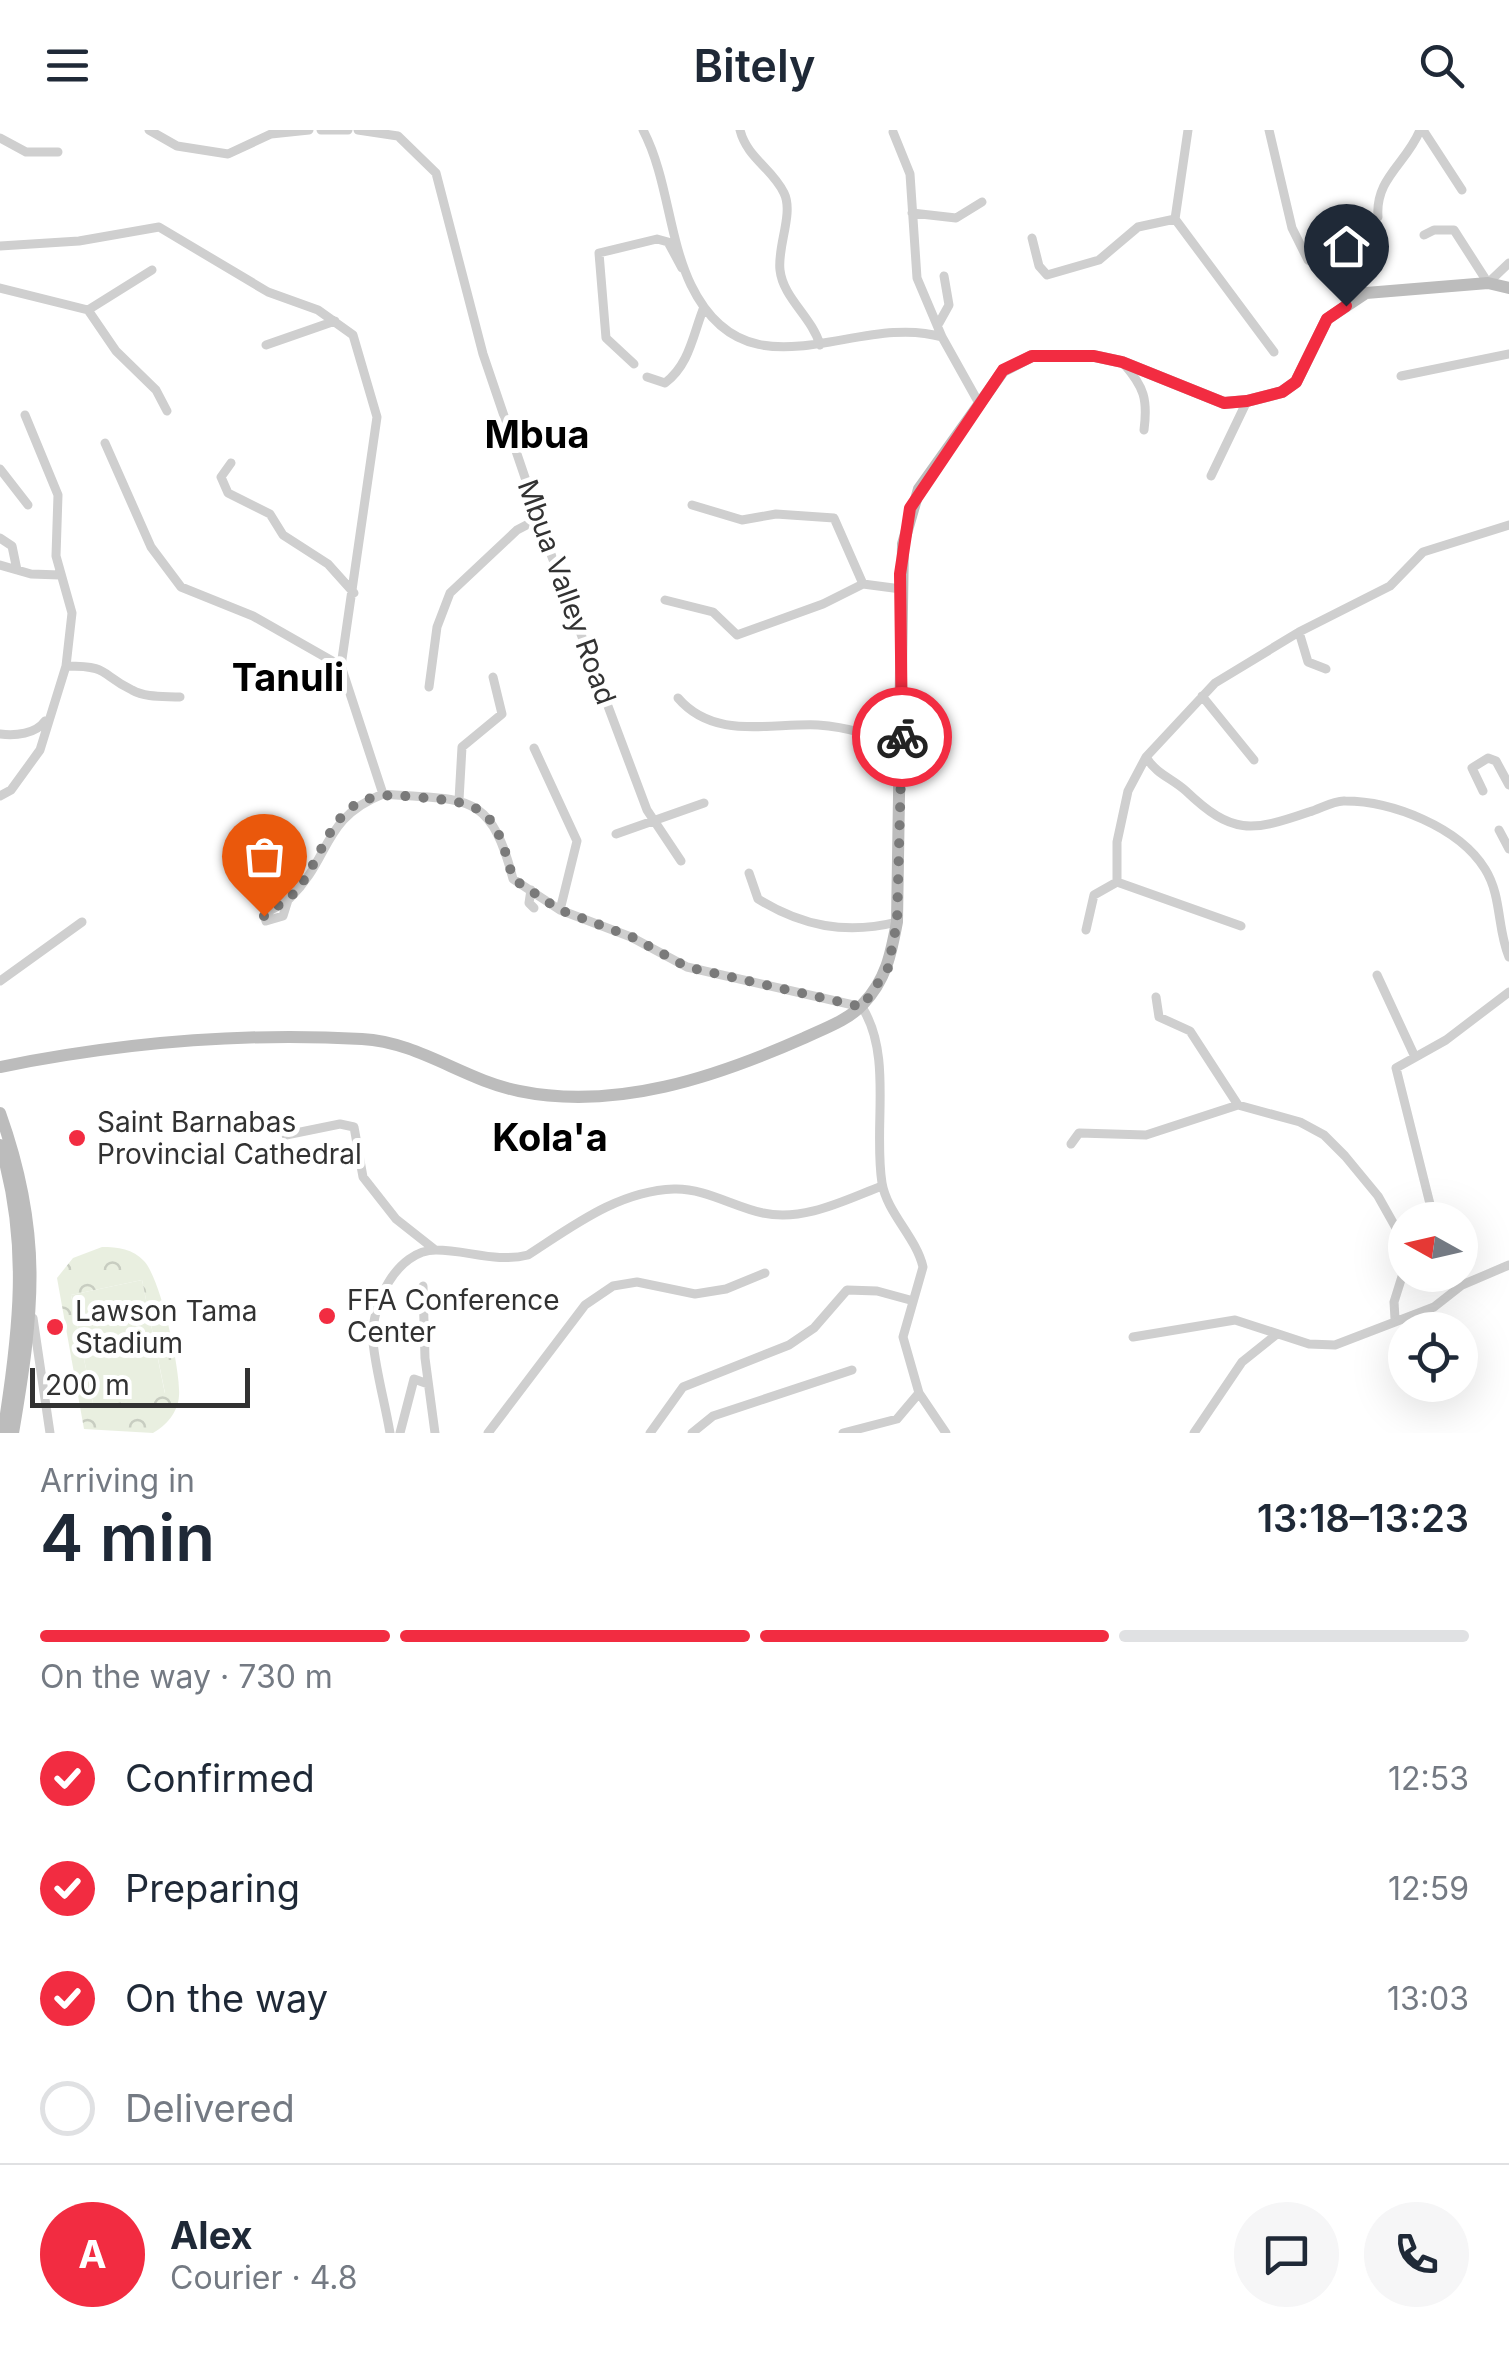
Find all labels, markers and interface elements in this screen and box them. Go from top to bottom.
icon: menu [40,38,95,93]
text: Bitely [693,38,816,93]
icon: search [1414,38,1469,93]
pin [1304,204,1389,307]
icon: home [1319,219,1374,274]
district label: Mbua [484,411,590,457]
street label: Mbua Valley Road [511,475,623,709]
district label: Tanuli [232,654,344,700]
courier [852,687,952,787]
icon: bike [875,710,930,765]
pin [222,814,307,917]
icon: bag [237,829,292,884]
place label: Saint Barnabas Provincial Cathedral [97,1105,362,1171]
district label: Kola'a [492,1114,608,1160]
marker: Saint Barnabas Provincial Cathedral [66,1127,88,1149]
north arrow [1388,1202,1478,1292]
map controls [1388,1202,1478,1402]
place label: FFA Conference Center [347,1283,560,1349]
place label: Lawson Tama Stadium [75,1294,257,1360]
marker: FFA Conference Center [316,1305,338,1327]
button: locate [1388,1312,1478,1402]
marker: Lawson Tama Stadium [44,1316,66,1338]
scale bar [30,1363,250,1408]
text: 200 m [45,1368,130,1402]
text: Arriving in [40,1461,195,1500]
text: 13:18–13:23 [1257,1495,1469,1541]
text: 4 min [40,1498,215,1577]
text: On the way · 730 m [40,1657,333,1696]
icon: check [40,1751,95,1806]
text: Confirmed [125,1755,315,1801]
text: 12:53 [1388,1759,1469,1798]
icon: check [40,1861,95,1916]
text: Preparing [125,1865,300,1911]
text: 12:59 [1388,1869,1469,1908]
icon: check [40,1971,95,2026]
text: On the way [125,1975,328,2021]
text: 13:03 [1387,1979,1469,2018]
text: Delivered [125,2085,295,2131]
button: chat [1234,2202,1339,2307]
button: phone [1364,2202,1469,2307]
text: Alex [170,2212,253,2258]
text: A [78,2231,107,2277]
text: Courier · 4.8 [170,2258,358,2297]

